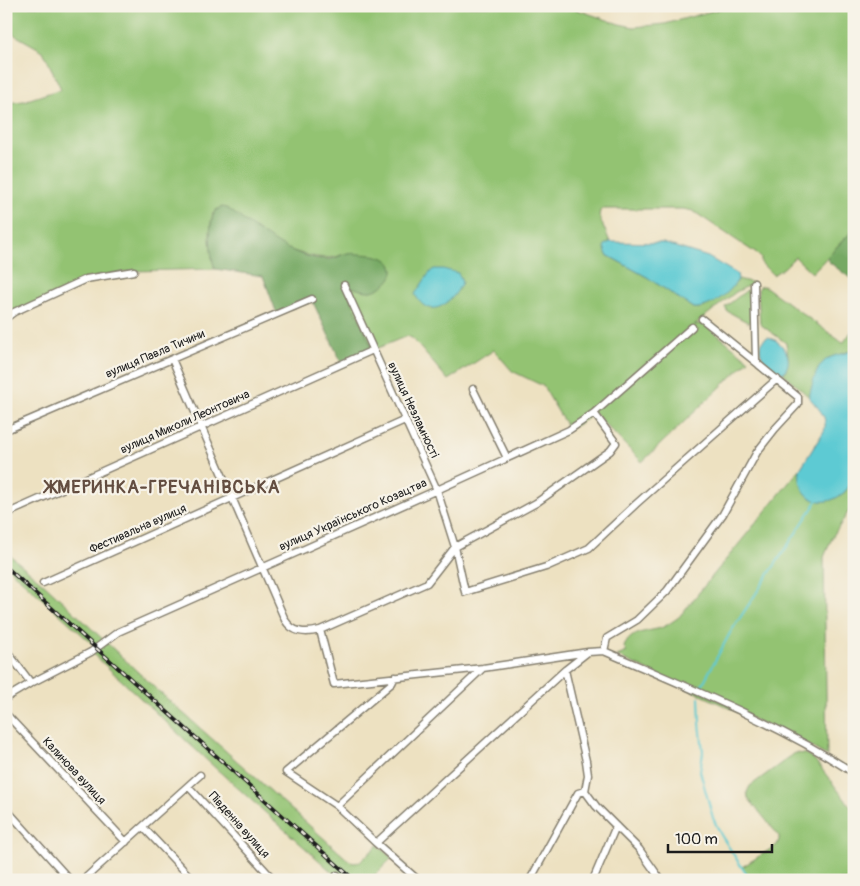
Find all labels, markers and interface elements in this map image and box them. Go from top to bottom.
street label: вулиця Павла Тичини [103,326,207,382]
street label: вулиця Незламності [384,360,442,460]
street label: вулиця Миколи Леонтовича [118,386,252,457]
street label: вулиця Українського Козацтва [277,475,430,554]
district label: ЖМЕРИНКА-ГРЕЧАНІВСЬКА [43,476,280,499]
street label: Фестивальна вулиця [87,501,189,557]
street label: Калинова вулиця [39,734,109,808]
street label: Південна вулиця [205,789,273,862]
scale bar [668,821,771,853]
text: 100 m [675,830,718,849]

